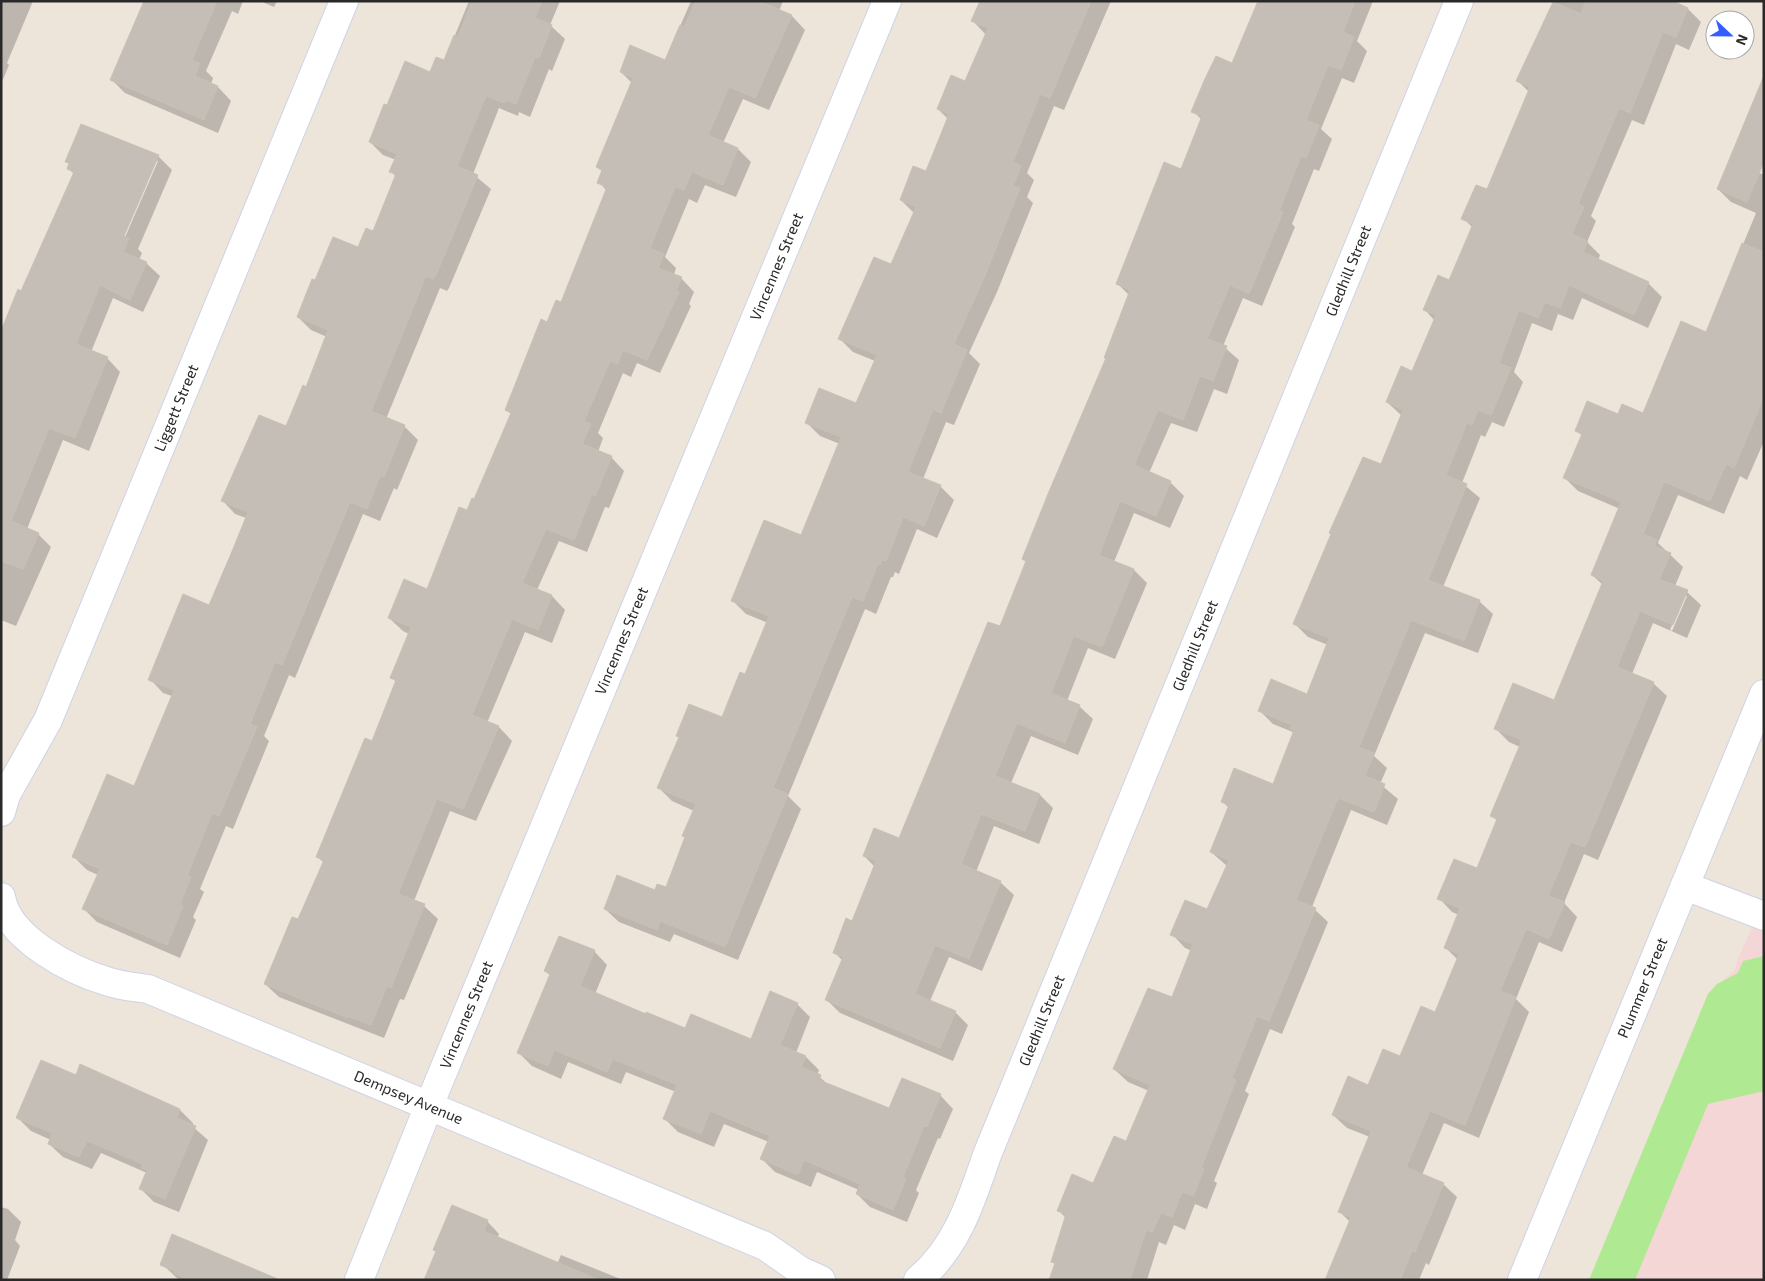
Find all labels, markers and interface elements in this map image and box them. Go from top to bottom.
north arrow [1705,10,1755,60]
text: N [1733,32,1752,48]
street label: Vincennes Street [746,210,806,323]
street label: Gledhill Street [1321,222,1374,319]
street label: Liggett Street [150,361,202,454]
street label: Vincennes Street [590,584,651,697]
street label: Gledhill Street [1168,597,1221,693]
street label: Plummer Street [1613,934,1671,1040]
street label: Vincennes Street [435,958,496,1071]
street label: Gledhill Street [1014,972,1068,1068]
street label: Dempsey Avenue [352,1066,466,1127]

